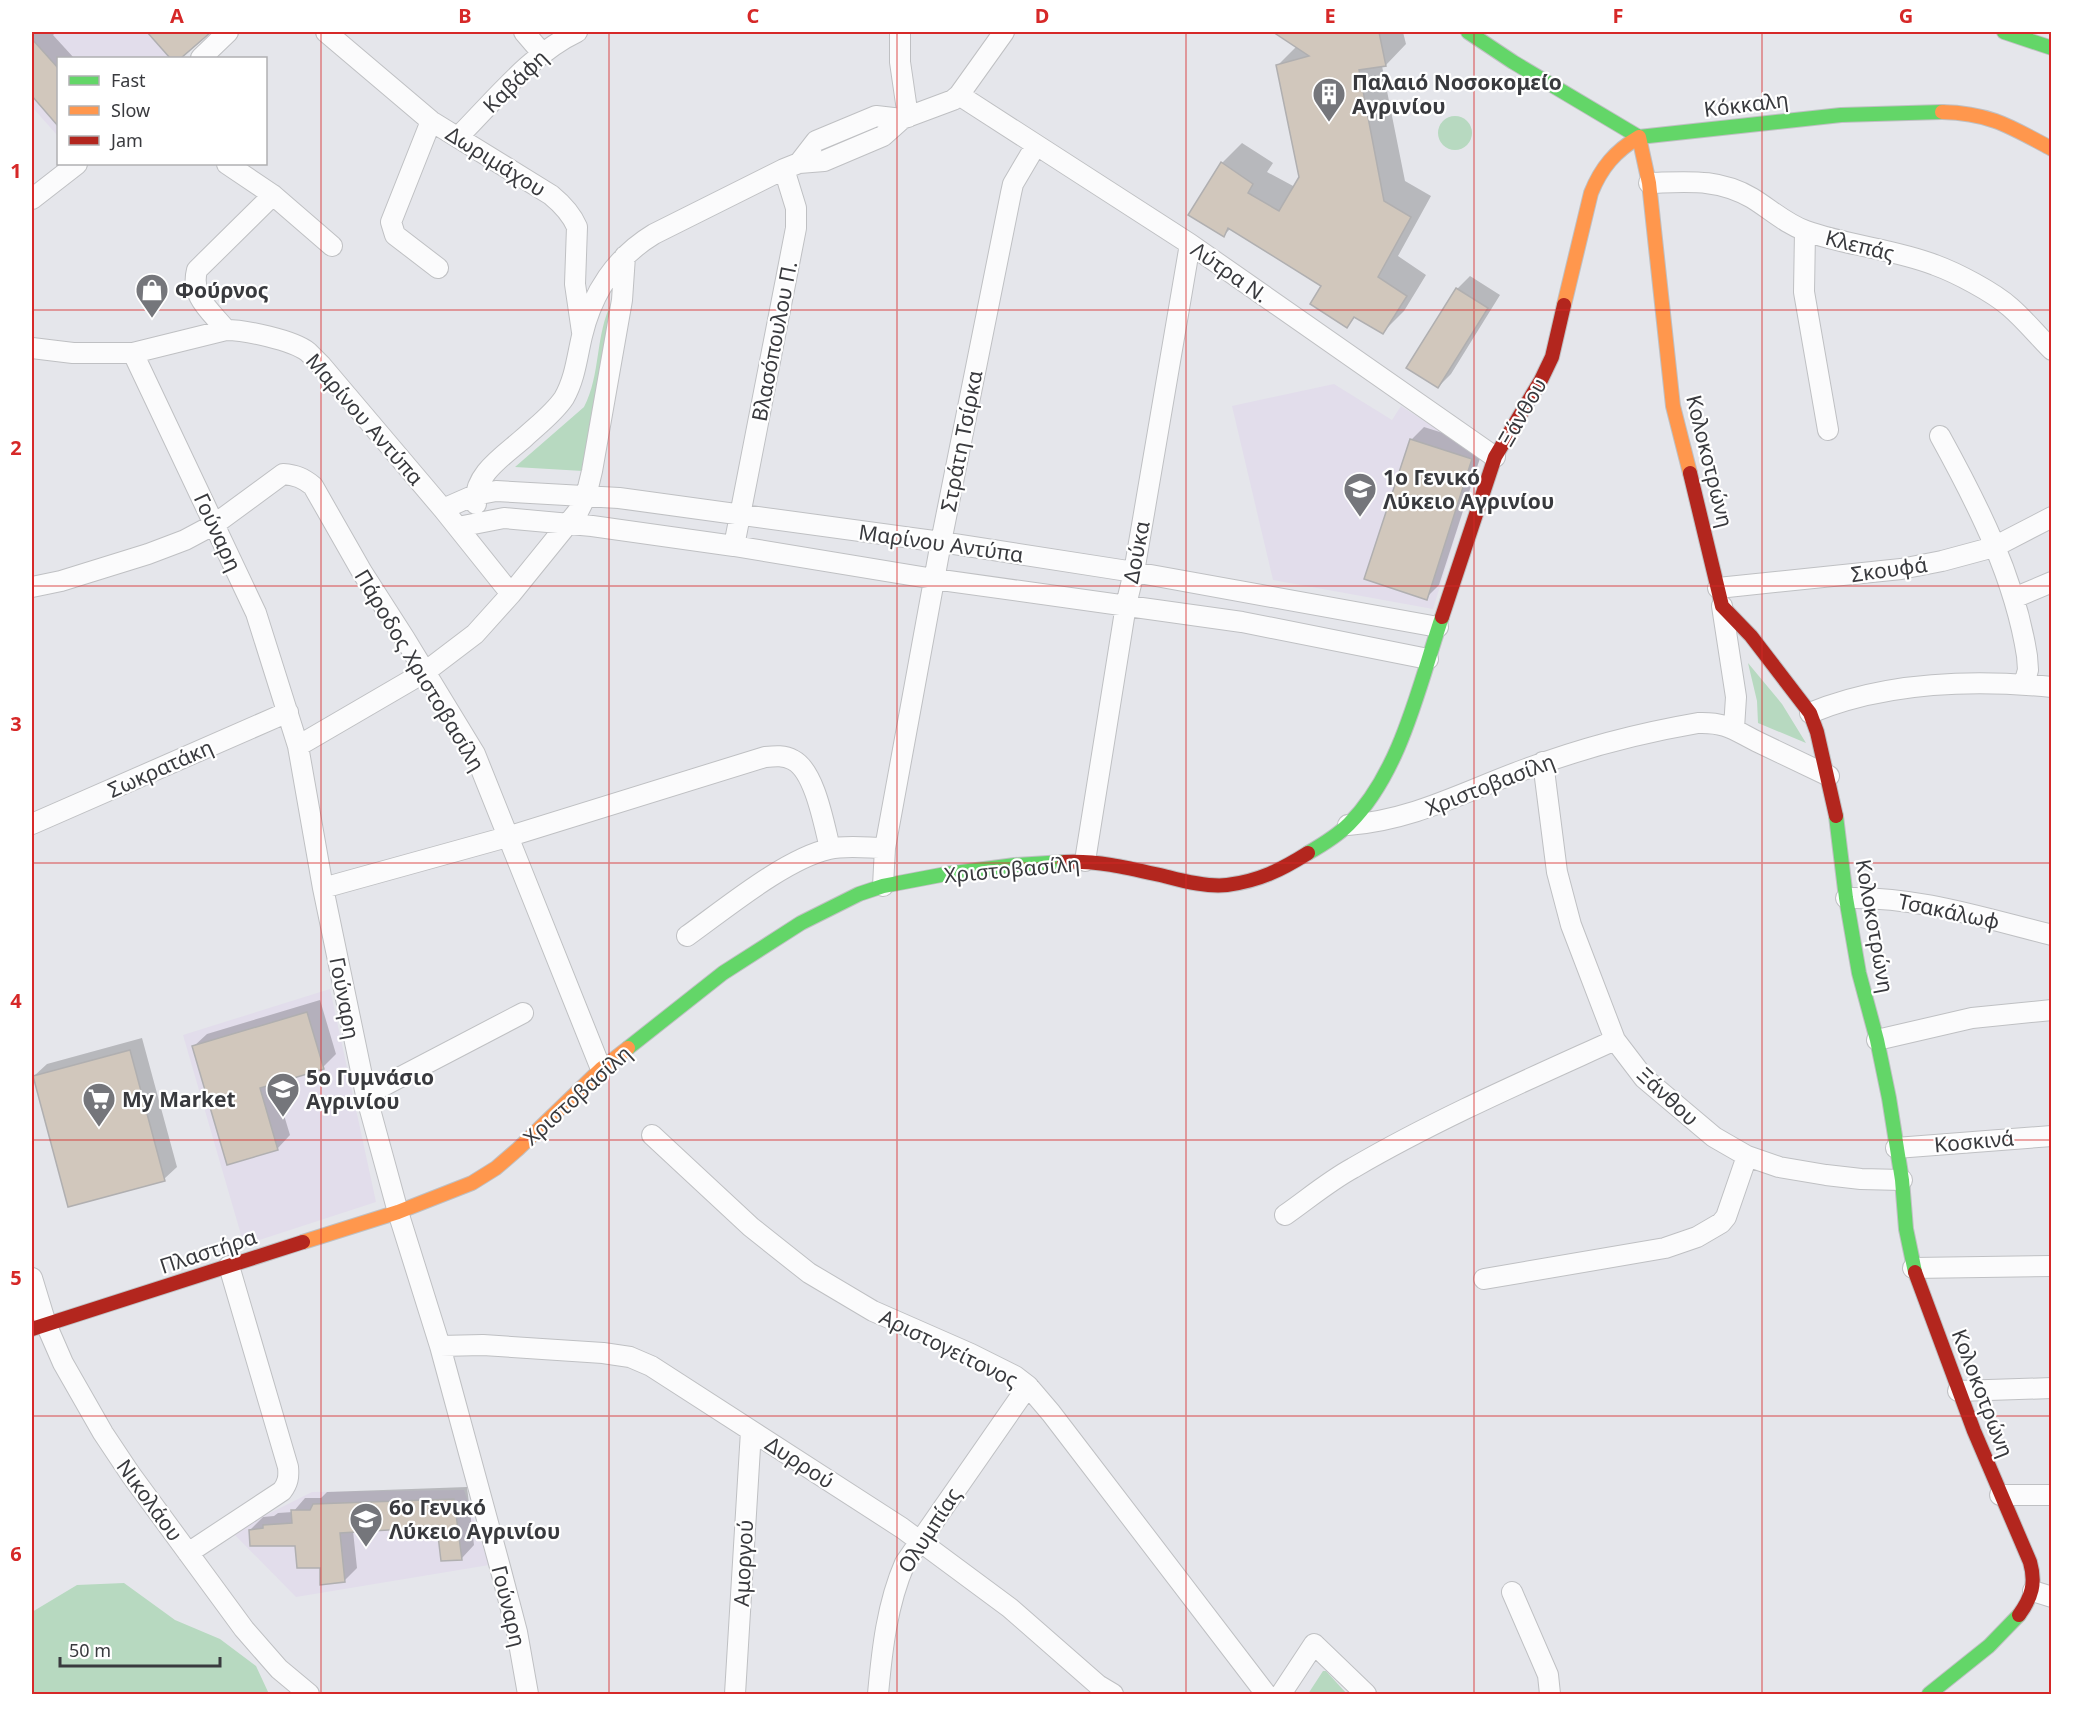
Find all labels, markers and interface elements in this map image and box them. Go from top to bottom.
text: A [170,2,184,29]
text: B [458,2,472,29]
text: C [747,2,760,29]
text: D [1035,2,1049,29]
text: E [1324,2,1336,29]
text: F [1613,2,1623,29]
text: G [1899,2,1913,29]
street label: Καβάφη [477,43,553,119]
legend [57,57,267,165]
text: Fast [111,68,146,92]
place label: Παλαιό Νοσοκομείο Αγρινίου [1352,68,1562,120]
building icon: Παλαιό Νοσοκομείο Αγρινίου [1311,76,1347,123]
street label: Κόκκαλη [1702,85,1790,123]
text: Slow [111,98,150,122]
street label: Δωριμάχου [441,119,551,203]
text: Jam [109,128,143,152]
text: 1 [10,157,22,184]
street label: Κλεπάς [1822,223,1898,267]
street label: Λύτρα Ν. [1186,235,1274,309]
street label: Βλασόπουλου Π. [745,258,803,424]
shop icon: Φούρνος [134,272,170,319]
place label: Φούρνος [175,276,269,304]
street label: Μαρίνου Αντύπα [300,347,430,491]
street label: Στράτη Τσίρκα [934,368,988,514]
street label: Ξάνθου [1491,373,1553,451]
street label: Κολοκοτρώνη [1680,392,1740,530]
text: 2 [10,434,22,461]
place label: 1ο Γενικό Λύκειο Αγρινίου [1383,463,1554,515]
school or university icon: 1ο Γενικό Λύκειο Αγρινίου [1342,471,1378,518]
street label: Γούναρη [188,488,248,576]
street label: Μαρίνου Αντύπα [857,518,1025,568]
street label: Δούκα [1116,518,1156,586]
street label: Σκουφά [1849,550,1929,588]
street label: Πάροδος Χριστοβασίλη [349,564,491,776]
text: 3 [10,710,22,737]
street label: Σωκρατάκη [103,732,217,804]
street label: Χριστοβασίλη [1421,747,1559,821]
street label: Χριστοβασίλη [943,849,1081,889]
street label: Κολοκοτρώνη [1849,857,1901,995]
street label: Τσακάλωφ [1896,887,2002,935]
street label: Γούναρη [323,955,367,1041]
text: 4 [10,987,22,1014]
street label: Χριστοβασίλη [517,1039,637,1151]
street label: Ξάνθου [1631,1060,1705,1132]
place label: 5ο Γυμνάσιο Αγρινίου [306,1063,434,1115]
school or university icon: 5ο Γυμνάσιο Αγρινίου [265,1071,301,1118]
supermarket icon: My Market [81,1081,117,1128]
place label: My Market [122,1085,236,1113]
street label: Κοσκινά [1933,1124,2015,1158]
street label: Πλαστήρα [156,1222,260,1280]
text: 5 [10,1264,22,1291]
street label: Αριστογείτονος [875,1302,1023,1394]
street label: Κολοκοτρώνη [1946,1325,2020,1461]
street label: Δυρρού [760,1429,840,1495]
street label: Νικολάου [111,1453,189,1547]
street label: Ολυμπίας [891,1482,967,1578]
place label: 6ο Γενικό Λύκειο Αγρινίου [389,1493,560,1545]
school or university icon: 6ο Γενικό Λύκειο Αγρινίου [348,1501,384,1548]
street label: Αμοργού [727,1519,759,1607]
text: 6 [10,1540,22,1567]
street label: Γούναρη [485,1562,533,1650]
scale bar [60,1630,220,1668]
text: 50 m [69,1638,111,1662]

